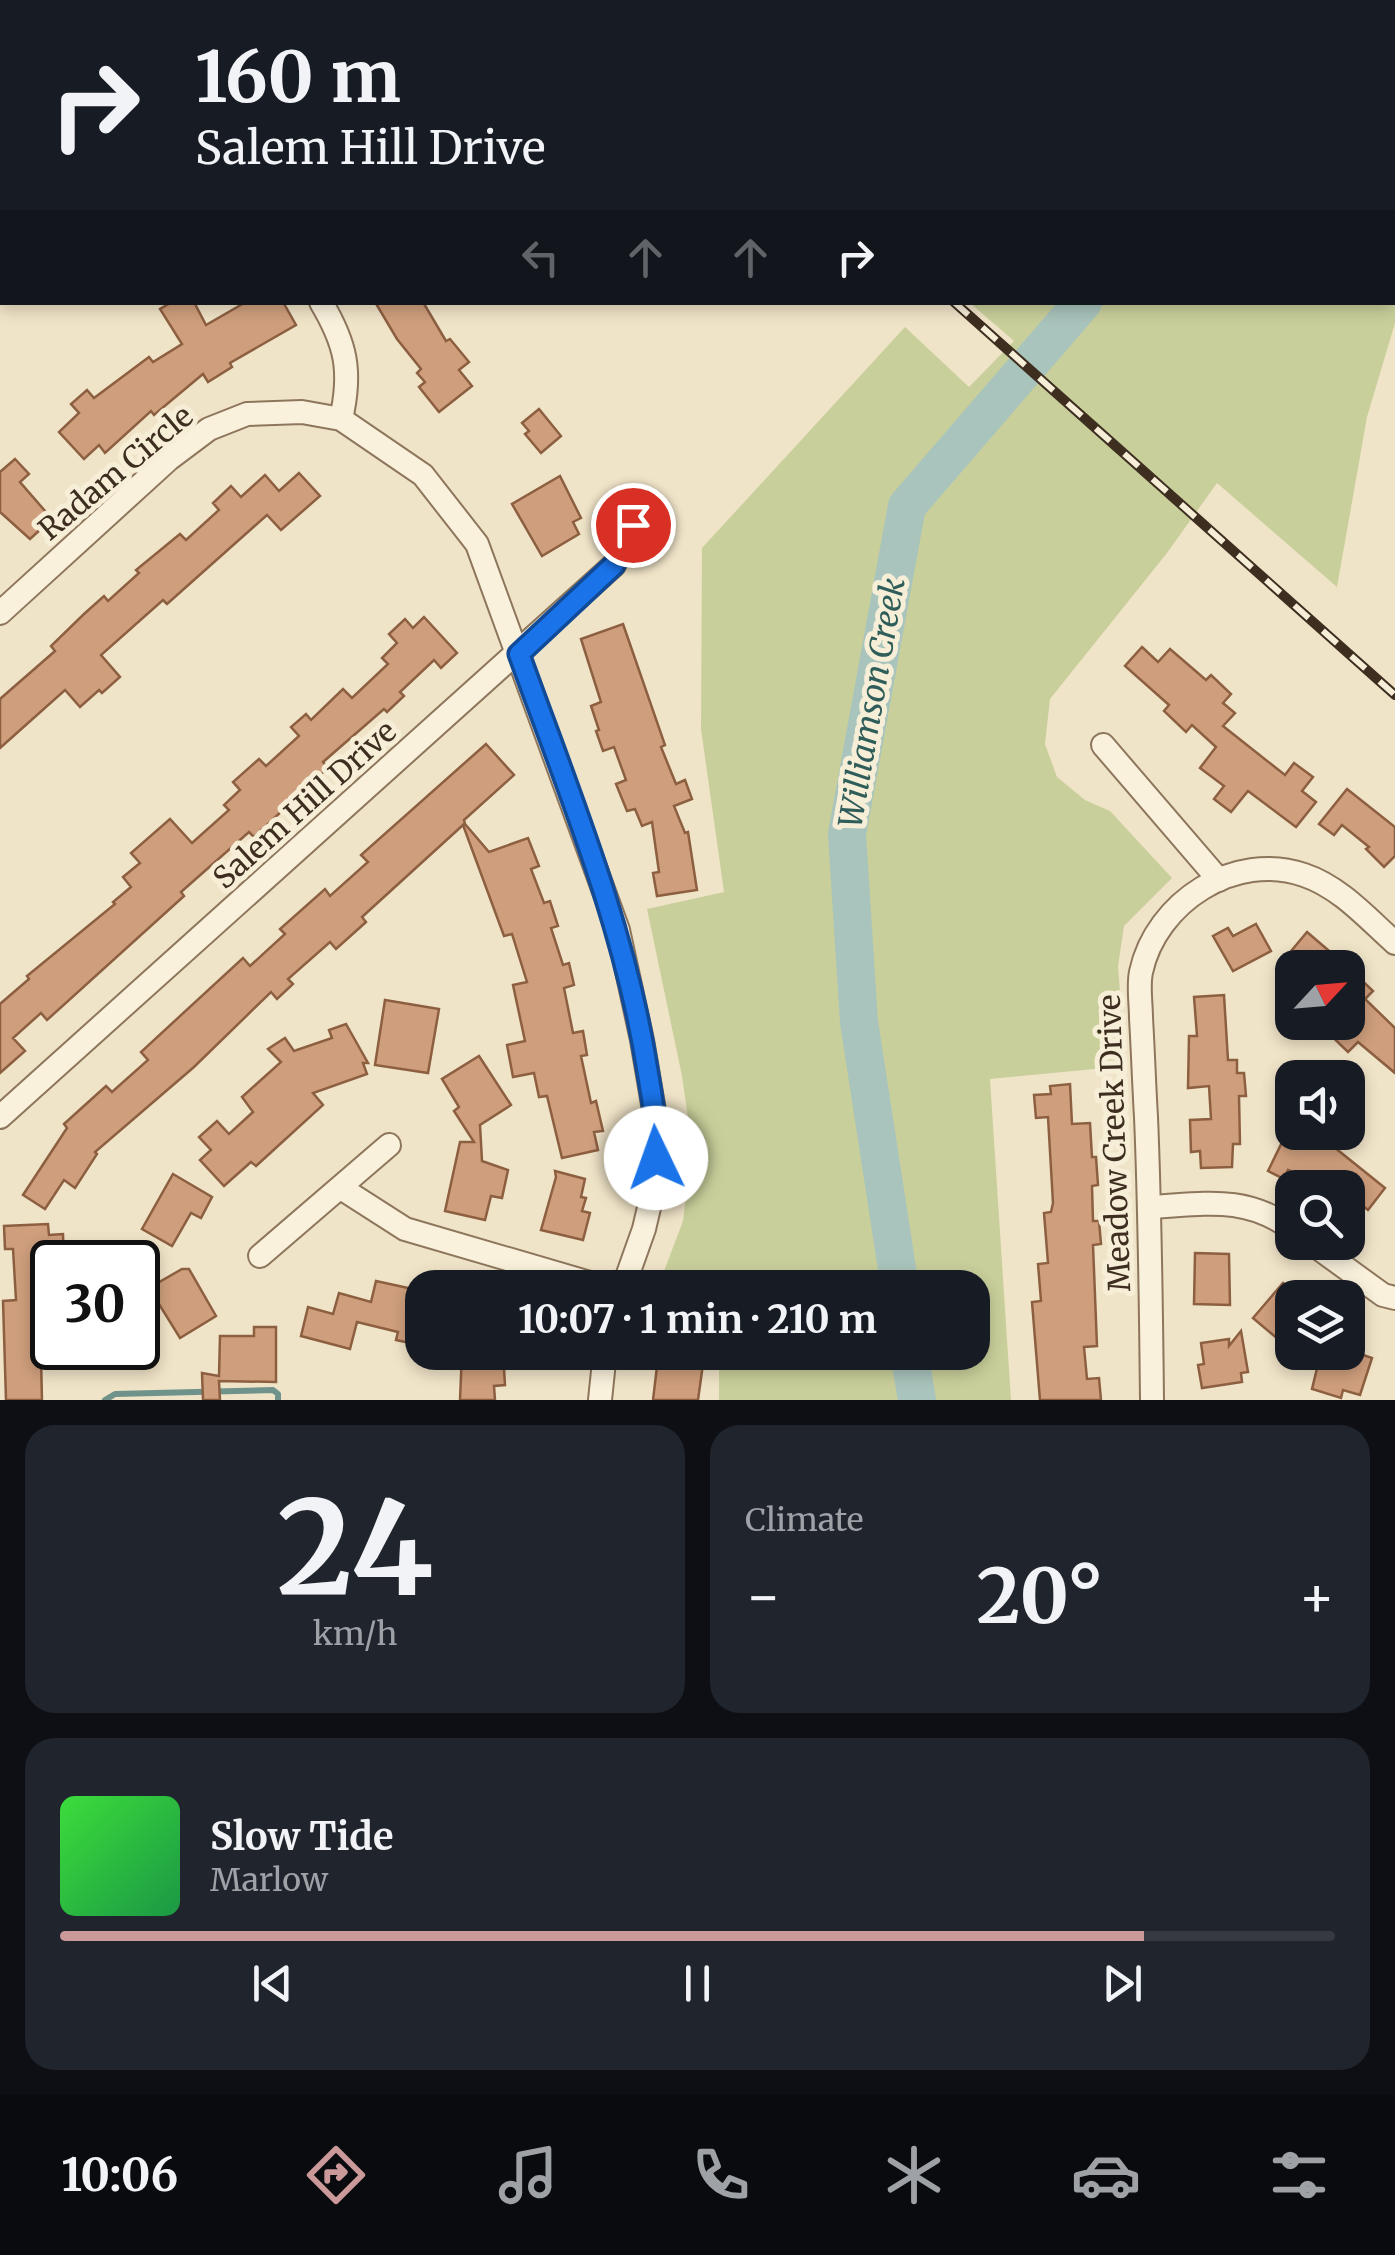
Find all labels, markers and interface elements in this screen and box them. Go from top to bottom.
text: 160 m [195,33,401,121]
icon: right [30,40,160,170]
text: Salem Hill Drive [195,120,545,176]
icon: left [513,230,568,285]
icon: ahead [618,230,673,285]
icon: ahead [723,230,778,285]
icon: right [828,230,883,285]
street label: Radam Circle [30,397,200,548]
pin [591,483,676,568]
icon: arrive [606,498,661,553]
water label: Williamson Creek [830,574,914,831]
street label: Salem Hill Drive [205,712,404,897]
north arrow [1275,950,1365,1040]
map controls [1275,950,1365,1370]
street label: Meadow Creek Drive [1090,994,1138,1292]
button: sound [1275,1060,1365,1150]
position arrow [604,1106,708,1210]
button: search [1275,1170,1365,1260]
speed limit sign: 30 [30,1240,160,1370]
button: layers [1275,1280,1365,1370]
text: 10:07 · 1 min · 210 m [518,1296,877,1343]
text: 24 [277,1467,433,1630]
text: Climate [745,1500,863,1540]
text: 20° [976,1549,1104,1643]
text: − [745,1562,782,1631]
text: + [1298,1562,1335,1631]
text: km/h [313,1614,397,1654]
text: Slow Tide [210,1813,394,1860]
text: Marlow [210,1860,328,1900]
icon: previous [245,1956,300,2011]
icon: pause [670,1956,725,2011]
icon: next [1095,1956,1150,2011]
icon: directions [301,2140,371,2210]
icon: music [493,2140,563,2210]
icon: phone [686,2140,756,2210]
icon: climate [879,2140,949,2210]
icon: car [1071,2140,1141,2210]
icon: filters [1264,2140,1334,2210]
text: 10:06 [61,2147,178,2203]

